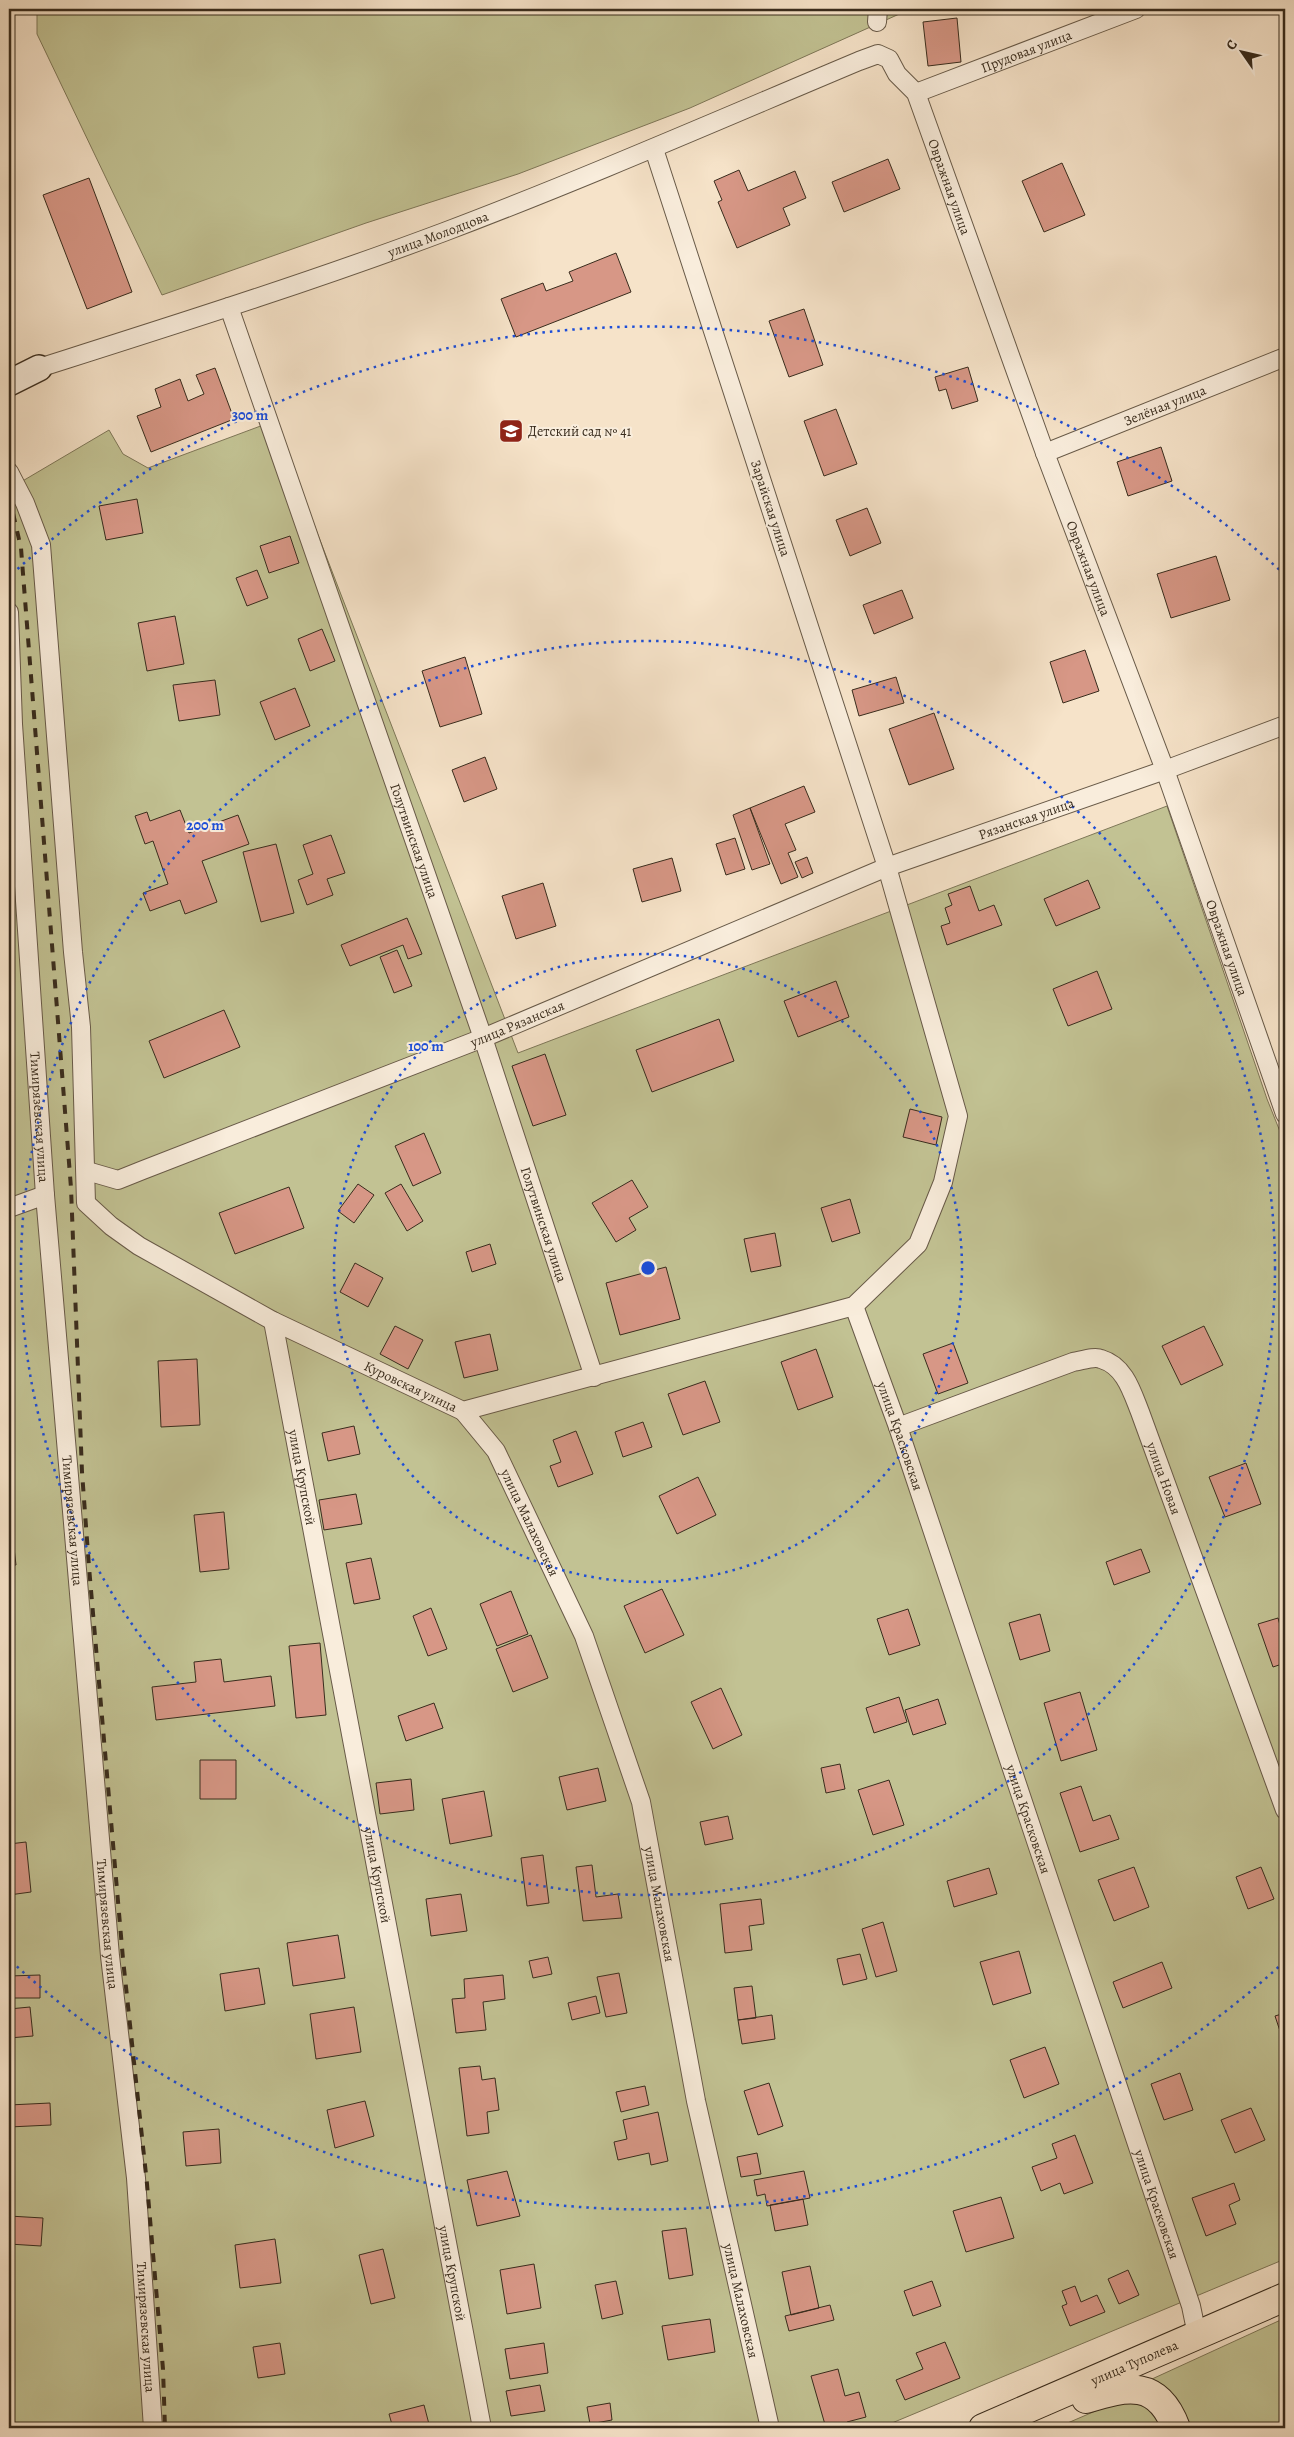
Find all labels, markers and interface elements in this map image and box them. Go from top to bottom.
street label: Прудовая улица [978,25,1075,77]
north arrow [1216,28,1266,78]
text: С [1221,36,1242,54]
street label: Овражная улица [923,136,975,238]
street label: улица Молодцова [384,207,492,262]
street label: Зелёная улица [1121,380,1209,431]
text: 300 m [232,405,269,425]
school or university icon: Детский сад № 41 [498,418,524,444]
place label: Детский сад № 41 [528,422,632,441]
street label: Зарайская улица [746,457,795,559]
street label: Овражная улица [1061,518,1115,619]
street label: Голутвинская улица [385,781,443,901]
street label: Рязанская улица [976,793,1077,844]
text: 200 m [186,815,224,835]
street label: Овражная улица [1201,897,1252,999]
street label: улица Рязанская [467,996,567,1052]
text: 100 m [408,1036,444,1056]
street label: Тимирязевская улица [25,1051,53,1184]
street label: Голутвинская улица [516,1164,571,1285]
centre of rings [639,1259,657,1277]
street label: Куровская улица [361,1357,461,1417]
street label: улица Красковская [872,1378,928,1493]
street label: улица Крупской [283,1427,320,1527]
street label: улица Новая [1141,1439,1186,1517]
street label: Тимирязевская улица [57,1455,87,1587]
street label: улица Малаховская [495,1465,563,1580]
street label: улица Красковская [1001,1761,1055,1877]
street label: улица Крупской [359,1825,395,1925]
street label: улица Малаховская [639,1844,679,1964]
street label: Тимирязевская улица [92,1858,123,1991]
street label: улица Красковская [1129,2146,1184,2262]
street label: улица Крупской [434,2223,471,2323]
street label: улица Малаховская [718,2241,763,2360]
street label: Тимирязевская улица [132,2261,160,2394]
street label: улица Туполева [1087,2335,1182,2390]

